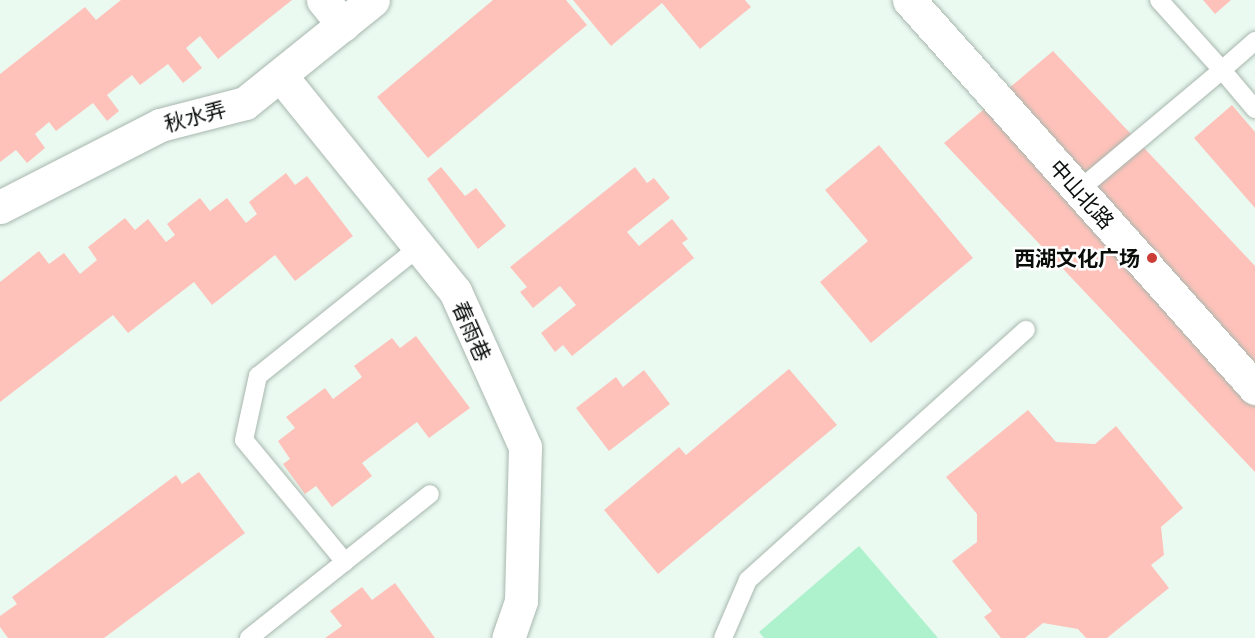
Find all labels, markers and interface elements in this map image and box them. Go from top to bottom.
street label: 秋水弄 [161,96,229,136]
street label: 中山北路 [1045,154,1119,234]
place label: 西湖文化广场 [1014,245,1140,271]
marker: 西湖文化广场 [1145,251,1159,265]
street label: 春雨巷 [448,297,496,365]

